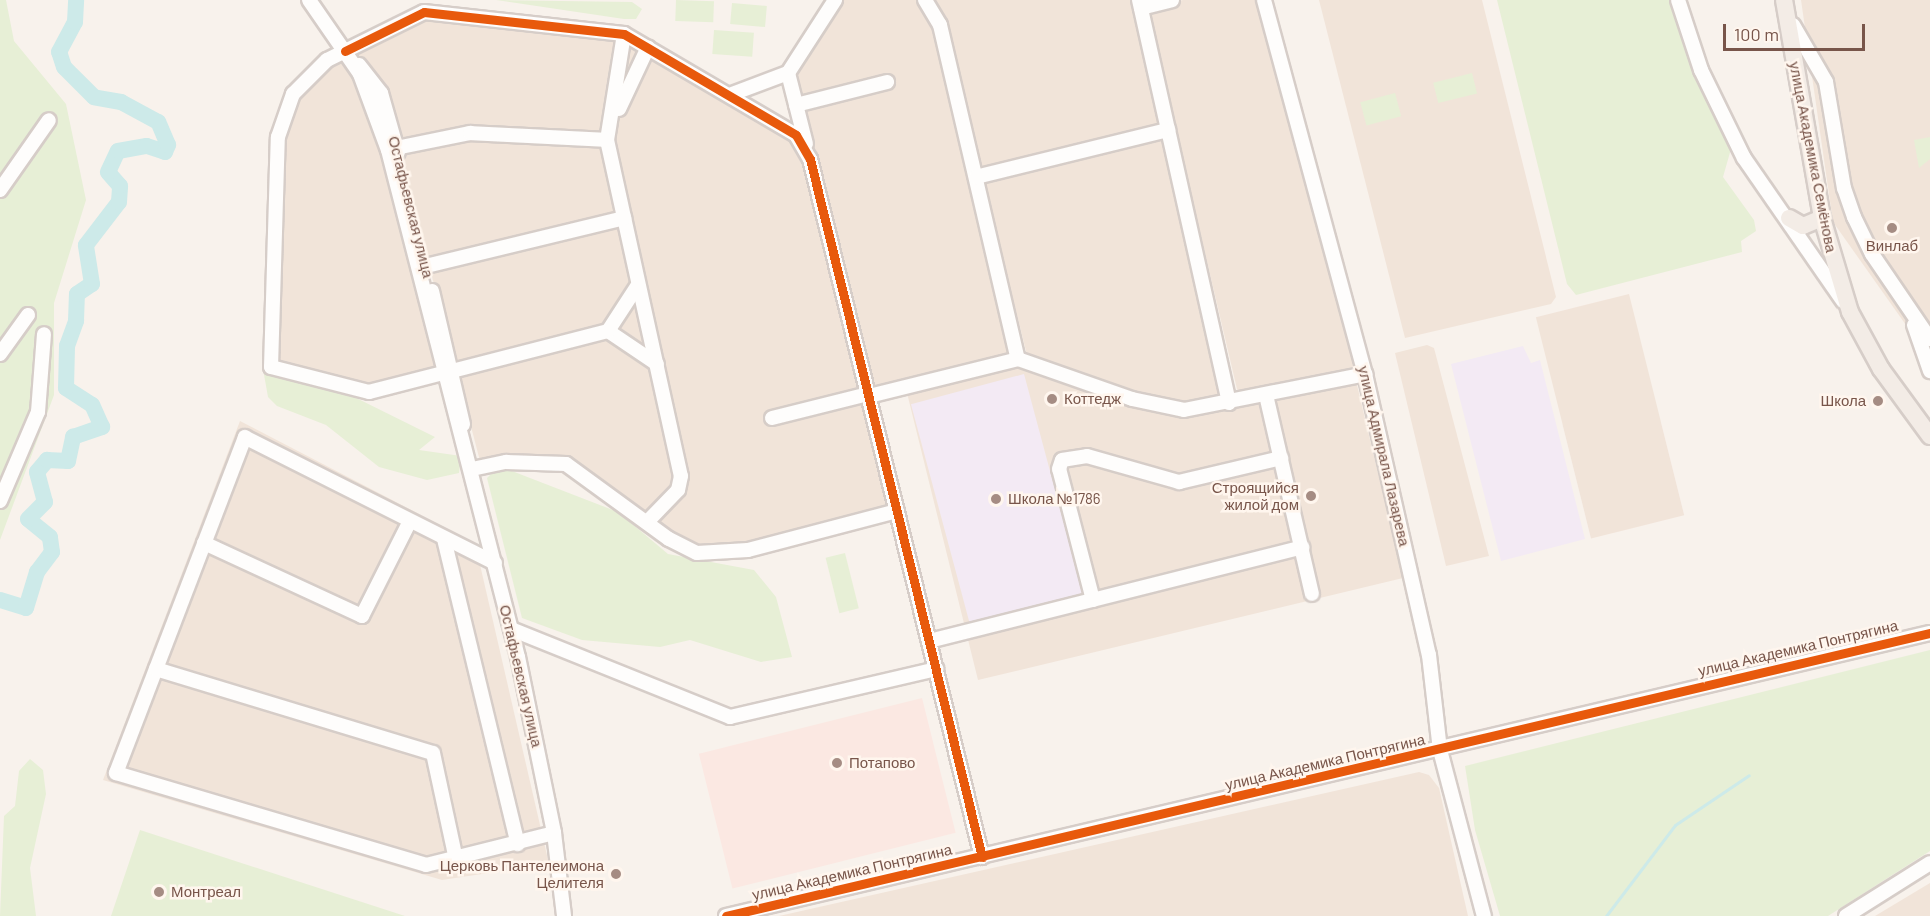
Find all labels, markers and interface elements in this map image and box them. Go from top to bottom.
scale bar [1726,12,1868,50]
text: 100 m [1734,23,1779,45]
street label: улица Академика Семёнова [1786,60,1840,254]
street label: Остафьевская улица [385,134,437,280]
marker: Винлаб [1885,221,1899,235]
place label: Винлаб [1866,237,1918,255]
street label: улица Адмирала Лазарева [1354,364,1414,548]
place label: Коттедж [1064,390,1121,408]
marker: Коттедж [1045,392,1059,406]
place label: Школа [1820,392,1866,410]
marker: Школа [1871,394,1885,408]
place label: Строящийся жилой дом [1212,478,1299,513]
marker: Строящийся жилой дом [1304,489,1318,503]
place label: Школа №1786 [1008,490,1101,508]
marker: Школа №1786 [989,492,1003,506]
street label: Остафьевская улица [496,603,546,749]
street label: улица Академика Понтрягина [1696,616,1900,680]
street label: улица Академика Понтрягина [1223,730,1427,794]
place label: Потапово [849,754,915,772]
marker: Потапово [830,756,844,770]
street label: улица Академика Понтрягина [750,840,954,904]
place label: Церковь Пантелеимона Целителя [440,856,604,891]
marker: Церковь Пантелеимона Целителя [609,867,623,881]
place label: Монтреал [171,883,241,901]
marker: Монтреал [152,885,166,899]

